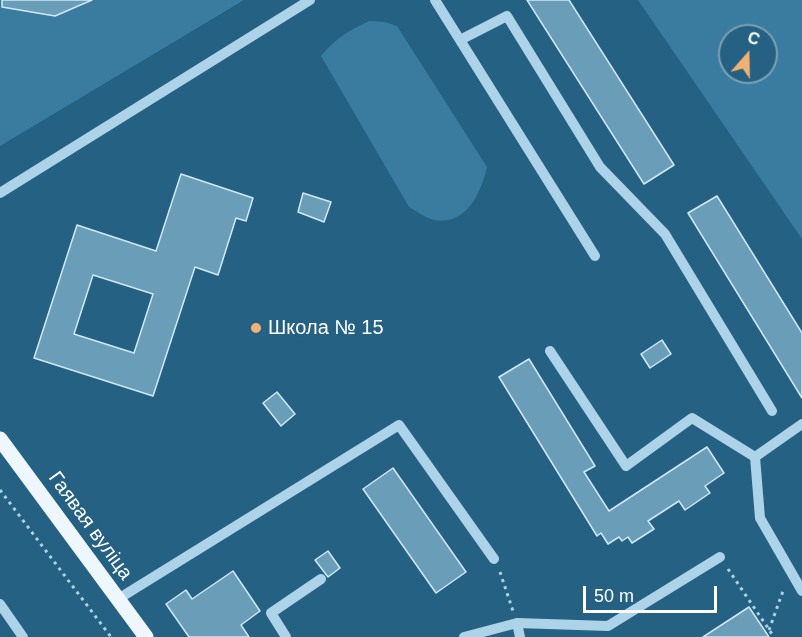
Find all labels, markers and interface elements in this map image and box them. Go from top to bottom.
north arrow [718,24,778,84]
text: С [745,29,762,48]
place label: Школа № 15 [268,316,384,340]
marker: Школа № 15 [249,321,263,335]
street label: Гаявая вуліца [43,467,137,585]
scale bar [586,574,720,612]
text: 50 m [594,586,634,606]

